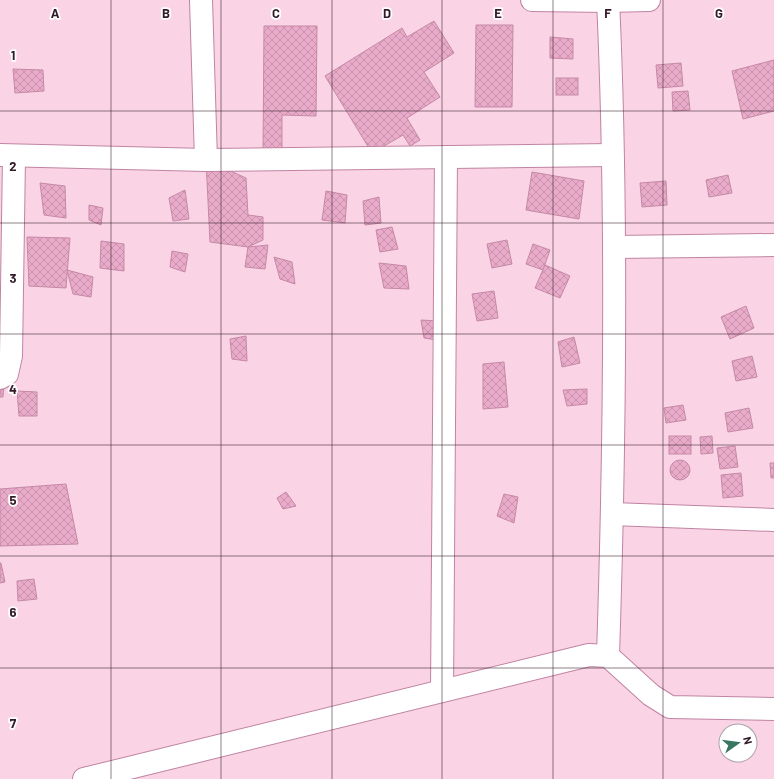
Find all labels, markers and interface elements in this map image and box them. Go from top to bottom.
text: A [51,5,60,21]
text: B [162,5,170,21]
text: C [272,5,280,21]
text: D [383,5,391,21]
text: E [494,5,502,21]
text: F [604,5,612,21]
text: G [715,5,723,21]
text: 1 [11,47,15,63]
text: 2 [9,158,17,174]
text: 3 [9,270,17,286]
text: 4 [9,381,17,397]
text: 5 [9,492,17,508]
text: 6 [10,604,17,620]
text: 7 [10,715,17,731]
north arrow [718,723,758,763]
text: N [741,735,755,746]

